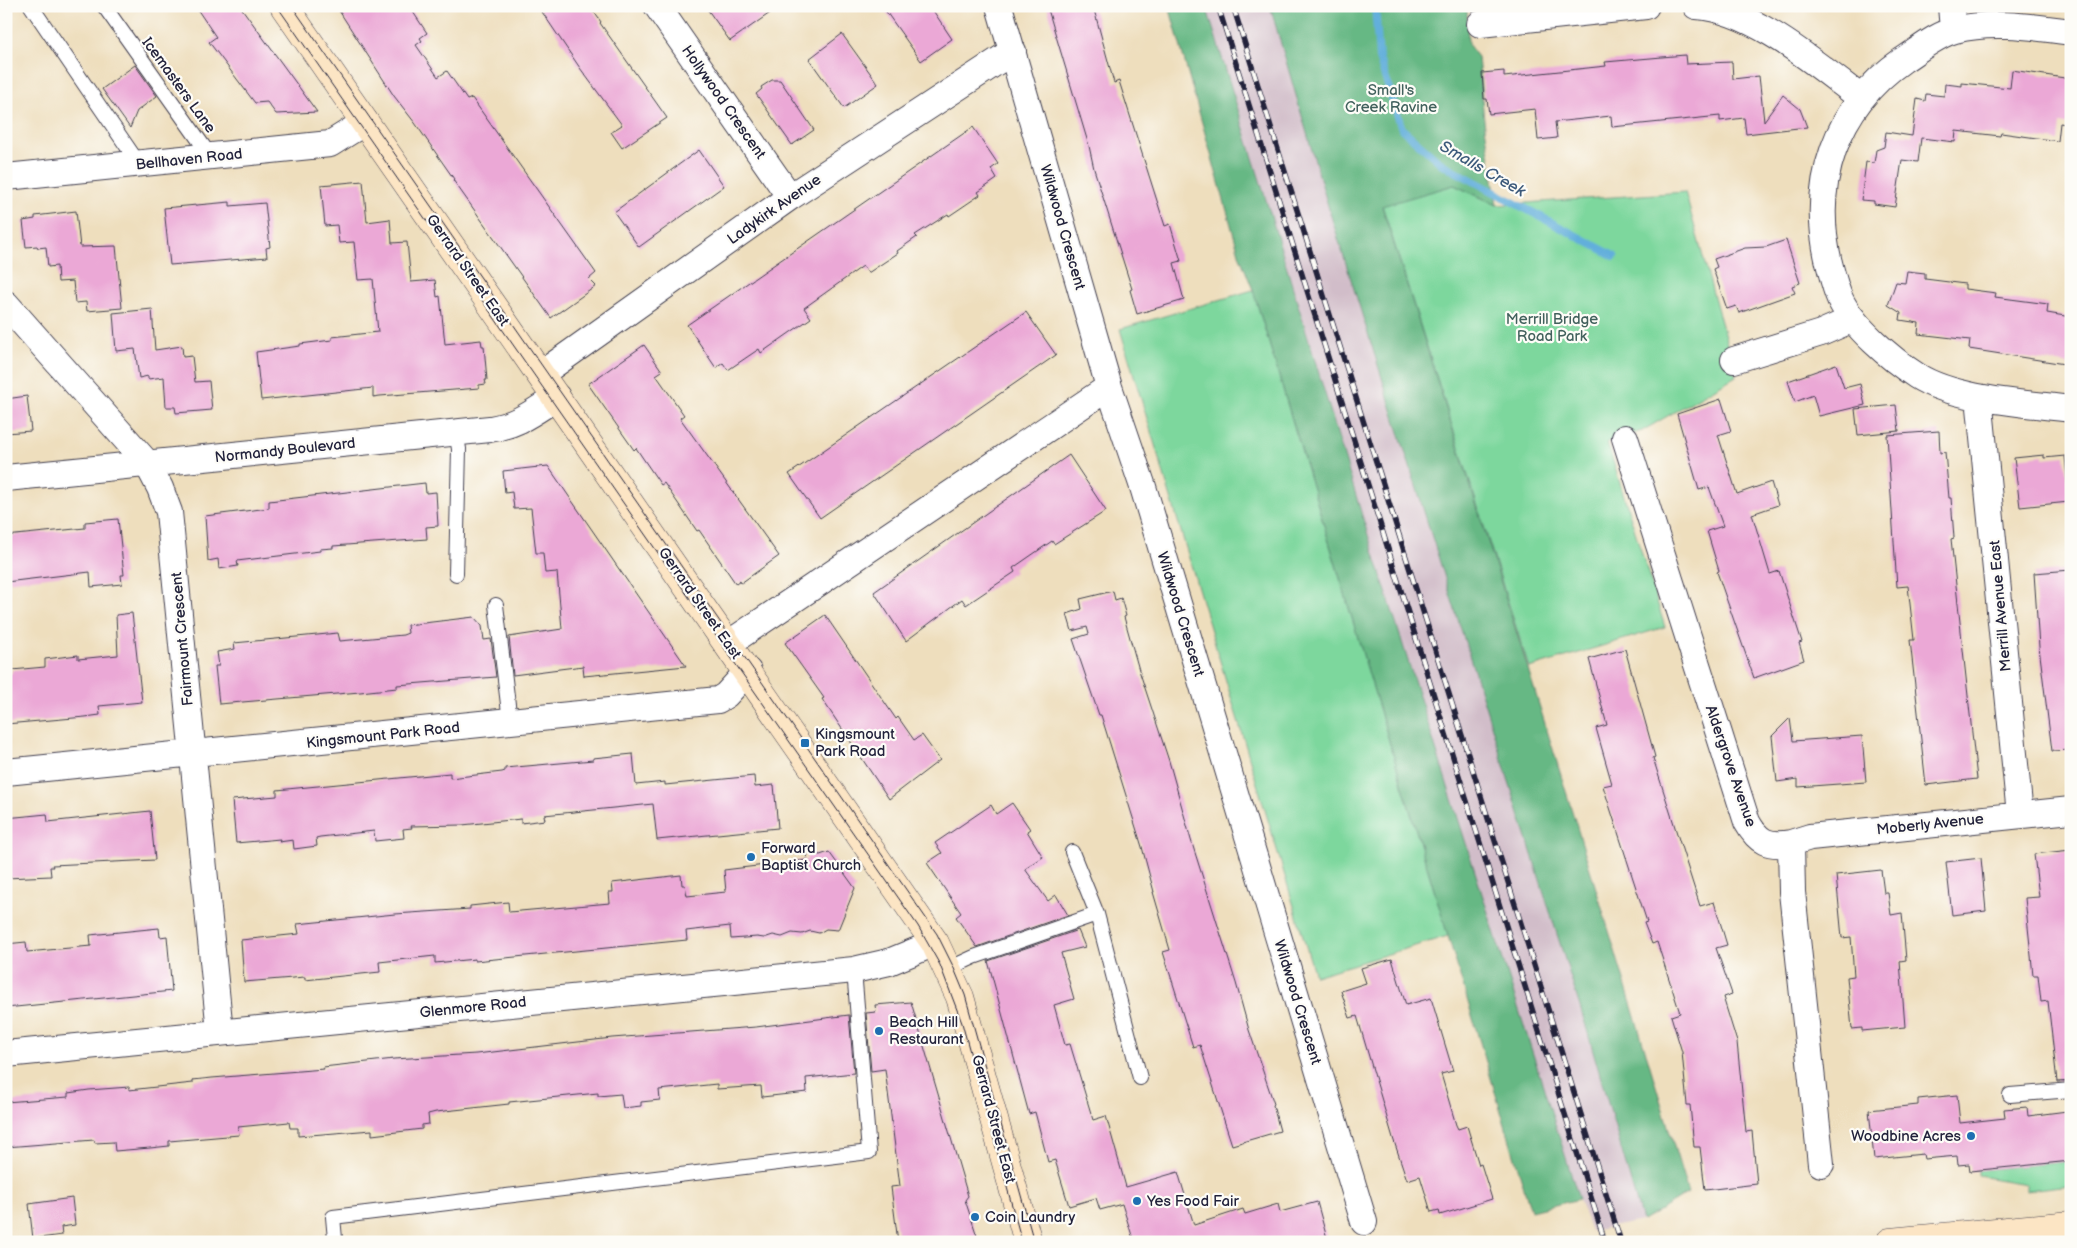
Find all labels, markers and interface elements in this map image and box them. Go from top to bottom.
street label: Icemasters Lane [137,34,220,137]
street label: Hollywood Crescent [677,42,770,163]
park label: Small's Creek Ravine [1345,81,1437,117]
water label: Smalls Creek [1436,137,1529,202]
street label: Bellhaven Road [135,144,243,175]
street label: Wildwood Crescent [1036,162,1090,292]
street label: Ladykirk Avenue [724,170,825,249]
street label: Gerrard Street East [422,211,514,330]
park label: Merrill Bridge Road Park [1506,310,1598,346]
street label: Normandy Boulevard [214,434,356,467]
street label: Merrill Avenue East [1985,539,2016,672]
street label: Gerrard Street East [654,544,746,663]
street label: Wildwood Crescent [1153,549,1209,679]
street label: Fairmount Crescent [167,571,198,707]
street label: Aldergrove Avenue [1701,703,1760,830]
street label: Kingsmount Park Road [305,718,461,753]
place label: Kingsmount Park Road [815,725,895,761]
marker: Kingsmount Park Road [799,737,811,749]
street label: Moberly Avenue [1875,809,1985,840]
place label: Forward Baptist Church [761,839,861,875]
marker: Forward Baptist Church [745,851,757,863]
street label: Wildwood Crescent [1270,937,1326,1067]
street label: Glenmore Road [419,992,527,1023]
place label: Beach Hill Restaurant [889,1013,964,1049]
marker: Beach Hill Restaurant [873,1025,885,1037]
street label: Gerrard Street East [967,1053,1020,1186]
place label: Woodbine Acres [1851,1127,1962,1146]
marker: Woodbine Acres [1965,1130,1977,1142]
place label: Yes Food Fair [1146,1192,1240,1211]
marker: Yes Food Fair [1131,1195,1143,1207]
place label: Coin Laundry [985,1208,1075,1227]
marker: Coin Laundry [969,1211,981,1223]

